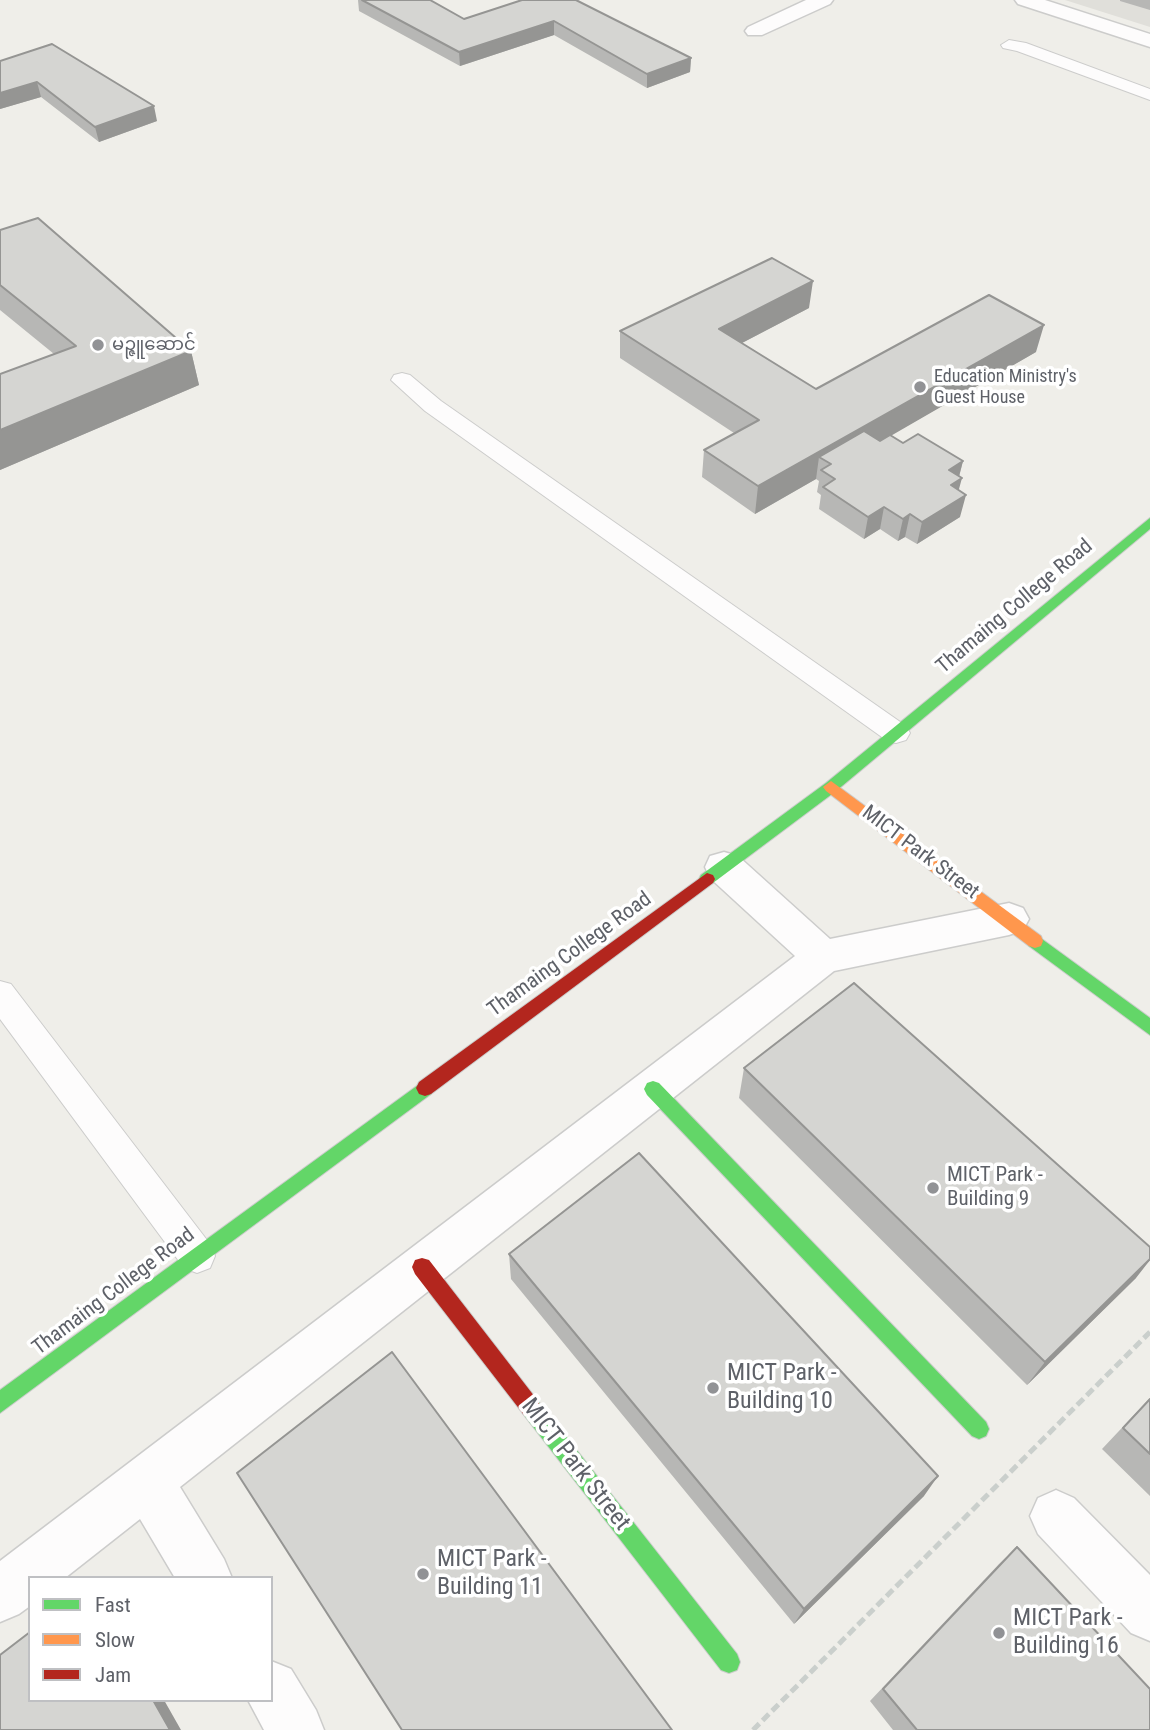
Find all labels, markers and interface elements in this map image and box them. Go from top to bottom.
place label: မဉ္ဇူဆောင် [112,334,196,356]
marker: မဉ္ဇူဆောင် [90,337,106,353]
place label: Education Ministry's Guest House [934,366,1077,408]
marker: Education Ministry's Guest House [912,379,928,395]
street label: Thamaing College Road [932,534,1098,680]
street label: MICT Park Street [857,801,983,905]
street label: Thamaing College Road [483,887,657,1023]
place label: MICT Park - Building 9 [947,1163,1043,1213]
marker: MICT Park - Building 9 [925,1180,941,1196]
street label: Thamaing College Road [28,1223,200,1361]
place label: MICT Park - Building 10 [727,1360,837,1416]
marker: MICT Park - Building 10 [705,1380,721,1396]
street label: MICT Park Street [514,1393,636,1537]
place label: MICT Park - Building 11 [437,1546,547,1602]
marker: MICT Park - Building 11 [415,1566,431,1582]
legend [28,1576,273,1702]
text: Fast [95,1593,131,1617]
place label: MICT Park - Building 16 [1013,1605,1123,1661]
marker: MICT Park - Building 16 [991,1625,1007,1641]
text: Slow [95,1628,135,1652]
text: Jam [95,1663,131,1687]

